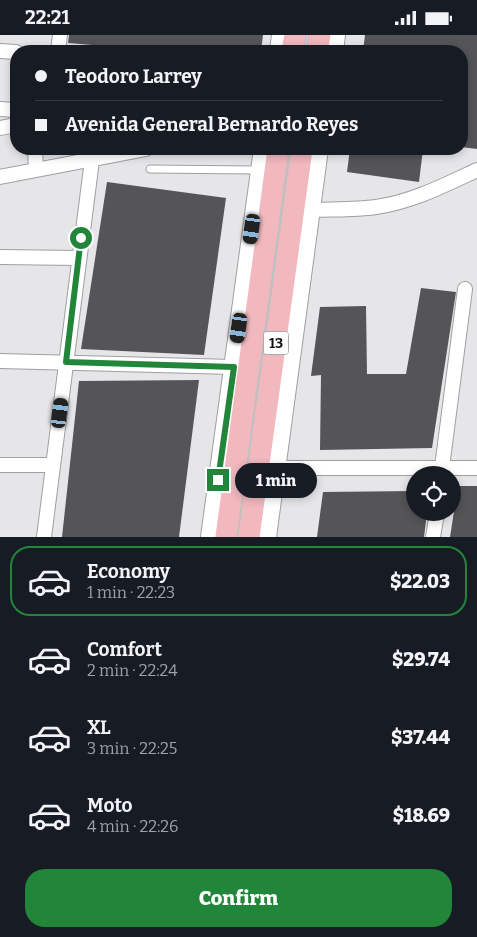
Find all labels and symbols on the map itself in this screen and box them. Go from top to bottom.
car [242,213,261,245]
route start [70,227,92,249]
car [229,312,248,344]
road number: 13 [264,331,288,355]
car [50,397,69,429]
callout: 1 min [236,463,318,497]
route end [207,469,229,491]

